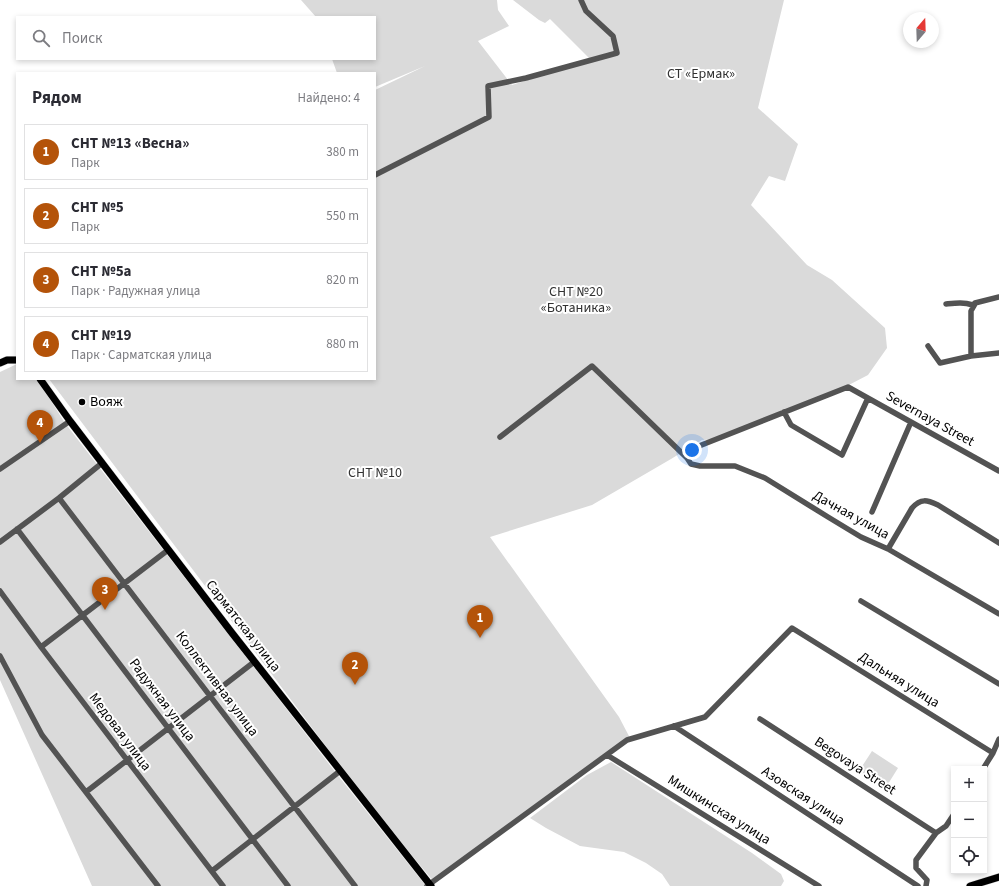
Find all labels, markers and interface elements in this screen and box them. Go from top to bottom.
north arrow [903,12,939,48]
search box [16,16,376,60]
icon: search [30,27,52,49]
text: Поиск [62,28,103,49]
park label: СТ «Ермак» [667,64,735,84]
text: Рядом [32,86,82,110]
text: Найдено: 4 [298,89,360,107]
text: СНТ №13 «Весна» [71,133,189,154]
text: 1 [43,143,49,161]
text: 380 m [326,143,359,161]
text: Парк [71,154,100,172]
text: СНТ №5 [71,197,124,218]
text: 2 [43,207,49,225]
text: 550 m [326,207,359,225]
text: Парк [71,218,100,236]
text: СНТ №5а [71,261,132,282]
text: 3 [43,271,49,289]
text: 820 m [326,271,359,289]
text: Парк · Радужная улица [71,282,200,300]
park label: СНТ №20 «Ботаника» [541,282,611,318]
text: СНТ №19 [71,325,132,346]
text: 4 [43,335,49,353]
text: 880 m [326,335,359,353]
text: Парк · Сарматская улица [71,346,212,364]
street label: Severnaya Street [882,386,978,452]
place label: Вояж [90,392,123,412]
marker: Вояж [77,397,87,407]
pin: 4 [27,410,53,443]
your location [682,440,702,460]
park label: СНТ №10 [348,463,402,483]
street label: Дачная улица [809,486,893,544]
street label: Сарматская улица [201,576,285,676]
pin: 3 [92,577,118,610]
pin: 1 [467,605,493,638]
street label: Коллективная улица [171,627,263,741]
street label: Дальняя улица [855,647,943,713]
pin: 2 [342,652,368,685]
street label: Радужная улица [124,654,200,746]
street label: Медовая улица [84,689,156,775]
street label: Begovaya Street [810,732,900,800]
street label: Азовская улица [757,762,849,830]
map controls [951,766,987,874]
button: + [951,766,987,802]
street label: Мишкинская улица [664,770,774,850]
button: − [951,802,987,838]
button: locate [951,838,987,874]

